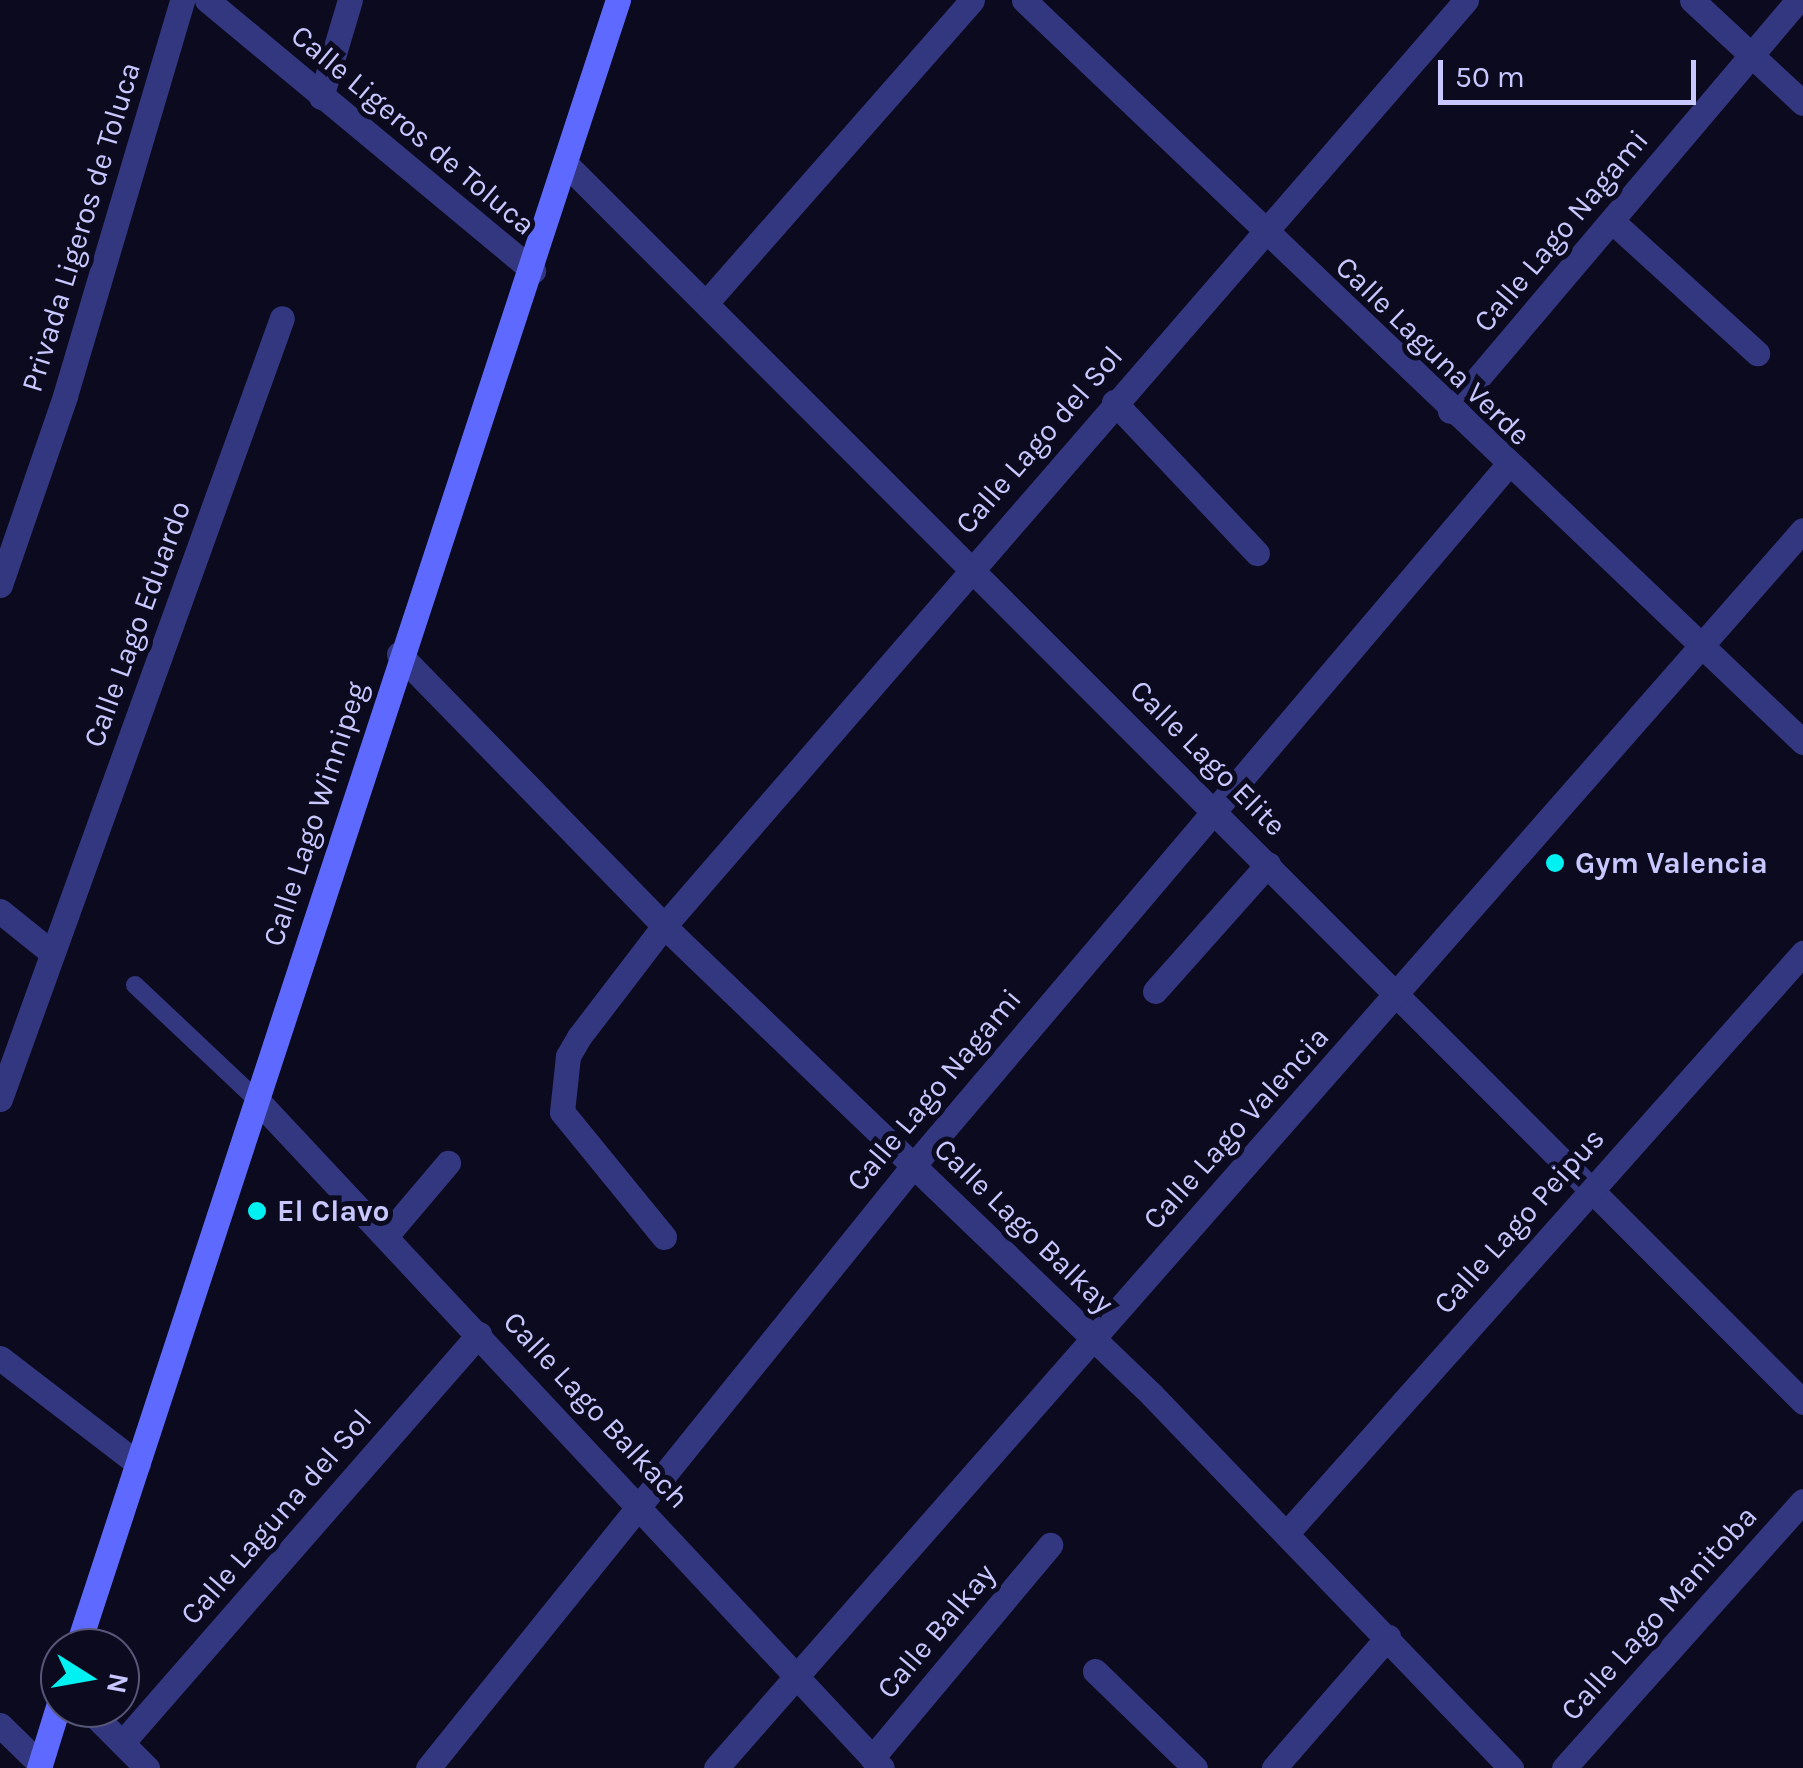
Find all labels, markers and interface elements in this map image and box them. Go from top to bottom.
street label: Calle Ligeros de Toluca [284,17,542,243]
scale bar [1443,40,1700,102]
street label: Privada Ligeros de Toluca [14,58,148,396]
text: 50 m [1455,59,1525,95]
street label: Calle Lago Nagami [1466,123,1656,339]
street label: Calle Laguna Verde [1328,249,1538,453]
street label: Calle Lago del Sol [948,339,1130,541]
street label: Calle Lago Eduardo [76,496,198,752]
street label: Calle Lago Elite [1122,672,1294,844]
street label: Calle Lago Winnipeg [255,677,375,951]
place label: Gym Valencia [1575,845,1768,881]
marker: Gym Valencia [1544,852,1566,874]
street label: Calle Lago Nagami [839,982,1029,1198]
street label: Calle Lago Valencia [1135,1019,1337,1237]
street label: Calle Lago Peipus [1426,1121,1612,1321]
street label: Calle Lago Balkay [927,1131,1121,1321]
place label: El Clavo [277,1193,390,1229]
marker: El Clavo [246,1200,268,1222]
street label: Calle Lago Balkach [496,1304,696,1516]
street label: Calle Laguna del Sol [173,1402,379,1632]
street label: Calle Lago Manitoba [1553,1498,1765,1728]
street label: Calle Balkay [869,1556,1003,1706]
north arrow [40,1628,140,1728]
text: N [100,1670,136,1696]

